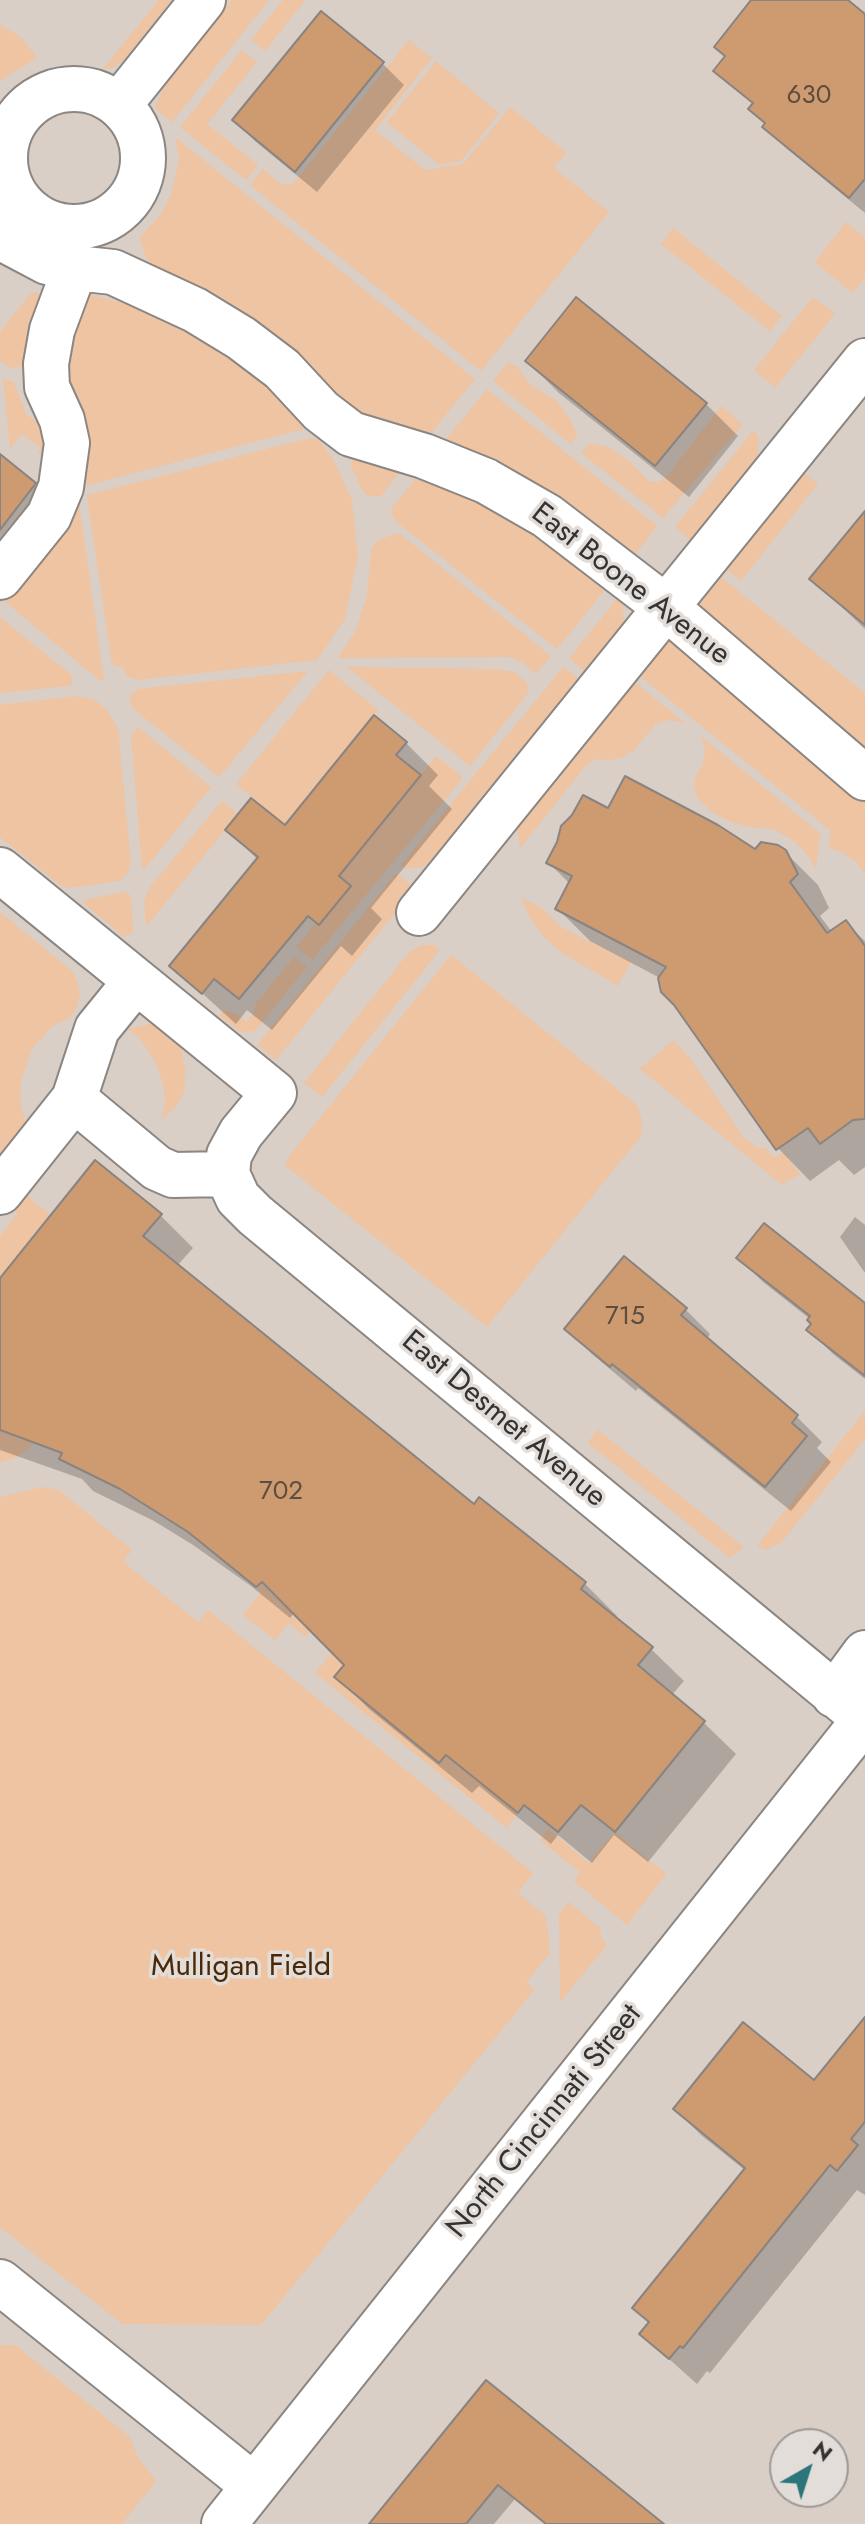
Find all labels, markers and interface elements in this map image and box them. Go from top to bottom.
house number: 630 [787,81,831,113]
street label: East Boone Avenue [523,496,737,674]
house number: 715 [605,1302,645,1334]
street label: East Desmet Avenue [394,1324,612,1516]
house number: 702 [259,1477,303,1509]
park label: Mulligan Field [151,1950,331,1986]
street label: North Cincinnati Street [440,1998,650,2246]
north arrow [769,2428,849,2508]
text: N [806,2433,840,2469]

